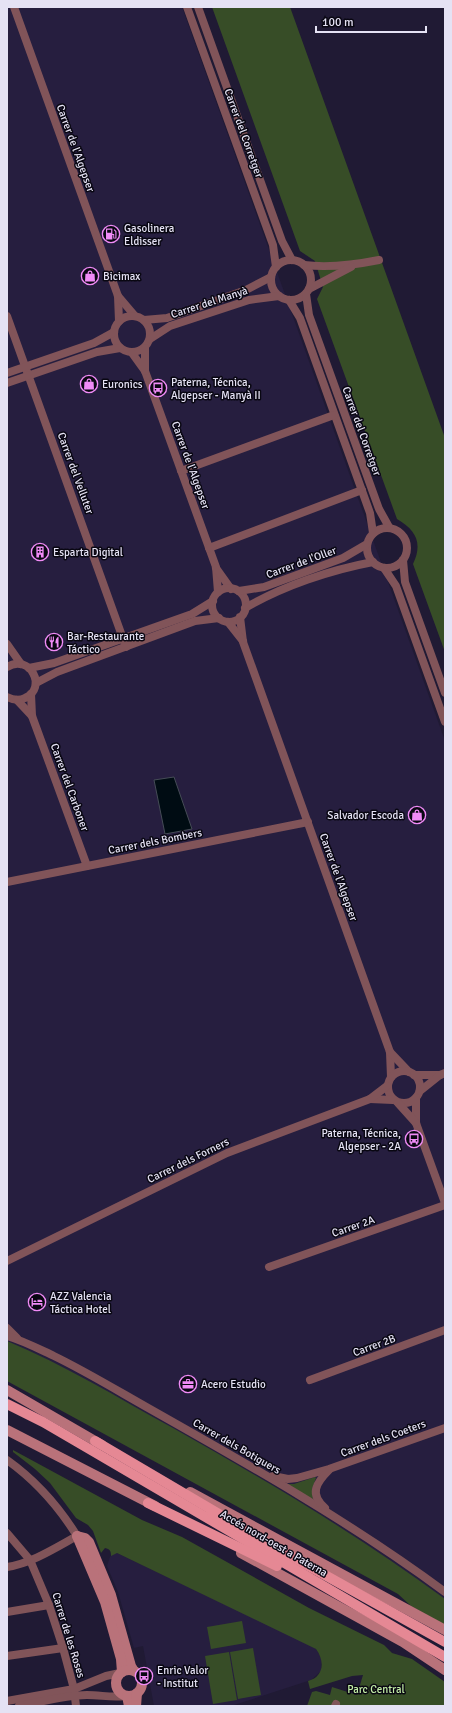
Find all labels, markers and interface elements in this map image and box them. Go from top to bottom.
scale bar [316,8,426,34]
text: 100 m [322,15,354,30]
street label: Carrer del Corretger [221,87,266,179]
street label: Carrer de l'Algepser [54,103,97,194]
place label: Gasolinera Eldisser [124,222,175,248]
fuel station icon: Gasolinera Eldisser [101,224,121,244]
shop icon: Bicimax [80,266,100,286]
place label: Bicimax [103,270,140,283]
street label: Carrer del Manyà [169,284,250,321]
shop icon: Euronics [79,374,99,394]
place label: Paterna, Técnica, Algepser - Manyà II [171,376,261,402]
place label: Euronics [102,378,143,391]
bus stop icon: Paterna, Técnica, Algepser - Manyà II [148,378,168,398]
street label: Carrer del Corretger [339,385,384,477]
street label: Carrer de l'Algepser [169,420,212,511]
street label: Carrer del Velluter [55,431,96,516]
building icon: Esparta Digital [30,542,50,562]
street label: Carrer de l'Oller [264,544,338,581]
place label: Esparta Digital [53,546,123,559]
place label: Bar-Restaurante Táctico [67,630,144,656]
restaurant icon: Bar-Restaurante Táctico [44,632,64,652]
street label: Carrer del Carboner [48,742,91,833]
shop icon: Salvador Escoda [407,805,427,825]
place label: Salvador Escoda [327,809,404,822]
street label: Carrer dels Bombers [107,826,203,857]
street label: Carrer de l'Algepser [317,832,360,923]
place label: Paterna, Técnica, Algepser - 2A [321,1127,401,1153]
bus stop icon: Paterna, Técnica, Algepser - 2A [404,1129,424,1149]
street label: Carrer dels Forners [145,1135,231,1186]
street label: Carrer 2A [330,1213,377,1240]
place label: AZZ Valencia Táctica Hotel [50,1290,112,1316]
hotel icon: AZZ Valencia Táctica Hotel [27,1292,47,1312]
street label: Carrer 2B [351,1332,398,1359]
office icon: Acero Estudio [178,1374,198,1394]
place label: Acero Estudio [201,1378,266,1391]
street label: Carrer dels Botiguers [191,1416,283,1477]
street label: Carrer dels Coeters [339,1417,428,1460]
street label: Accés nord-oest a Paterna [218,1507,330,1580]
street label: Carrer de les Roses [49,1591,88,1680]
place label: Enric Valor - Institut [157,1664,208,1690]
bus stop icon: Enric Valor - Institut [134,1666,154,1686]
park label: Parc Central [347,1683,405,1696]

